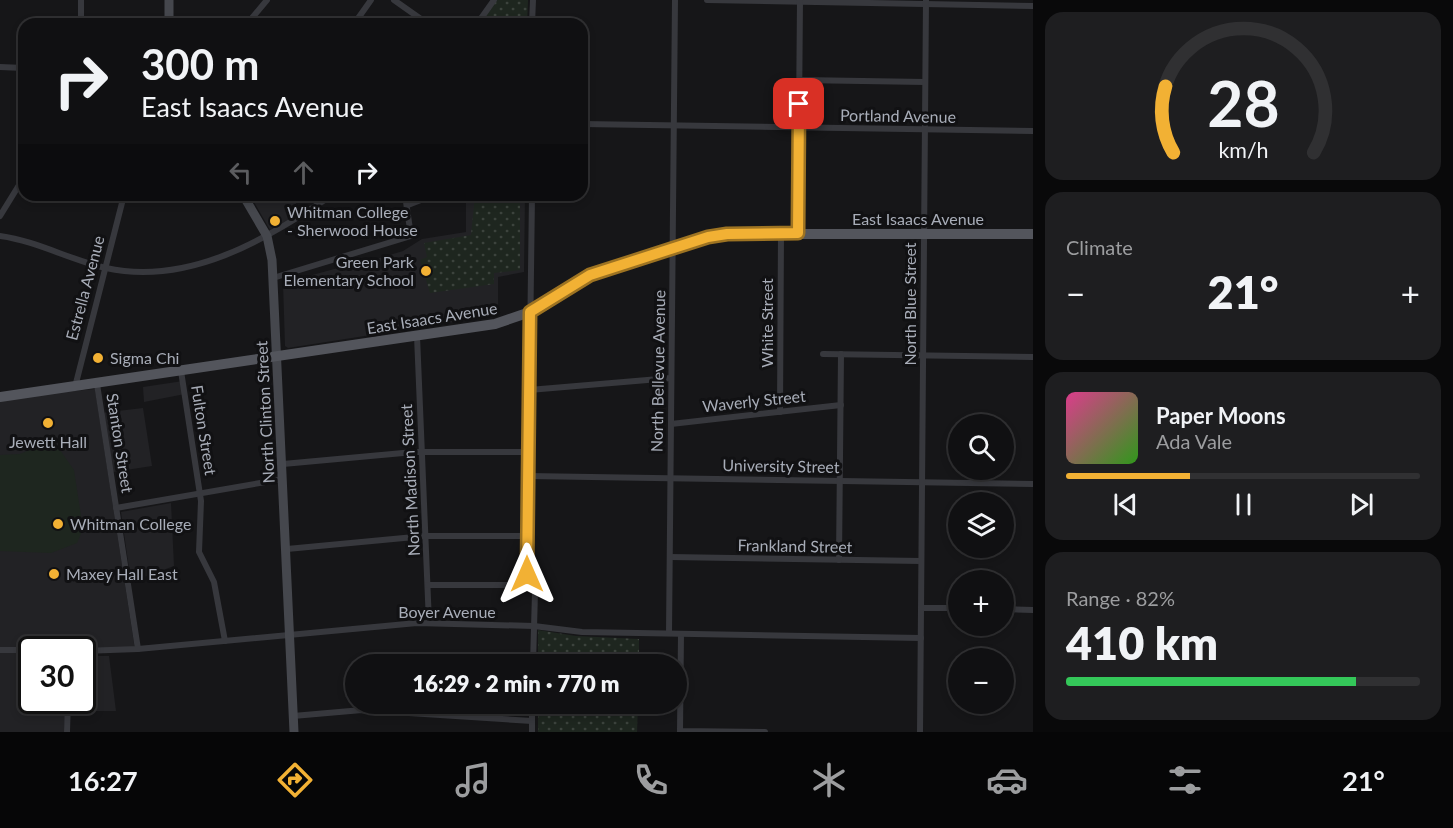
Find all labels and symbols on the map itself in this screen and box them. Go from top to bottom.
pin [773,78,824,129]
street label: Portland Avenue [840,105,956,126]
place label: Whitman College - Sherwood House [287,202,418,239]
street label: East Isaacs Avenue [852,209,984,228]
marker: Whitman College - Sherwood House [268,214,282,228]
street label: Estrella Avenue [61,233,108,342]
street label: North Blue Street [900,242,919,366]
place label: Green Park Elementary School [284,252,415,289]
marker: Green Park Elementary School [419,264,433,278]
street label: White Street [757,278,776,368]
street label: North Bellevue Avenue [647,290,668,452]
street label: East Isaacs Avenue [365,298,499,337]
street label: North Clinton Street [251,340,278,484]
place label: Sigma Chi [110,348,179,367]
marker: Sigma Chi [91,351,105,365]
street label: Fulton Street [188,383,221,477]
street label: Waverly Street [701,386,807,415]
street label: Stanton Street [103,392,138,494]
street label: North Madison Street [396,403,423,556]
marker: Jewett Hall [41,416,55,430]
place label: Jewett Hall [9,432,87,451]
street label: University Street [722,455,840,476]
place label: Whitman College [70,514,191,533]
marker: Whitman College [51,517,65,531]
street label: Frankland Street [737,535,853,556]
position arrow [495,542,559,606]
place label: Maxey Hall East [66,564,178,583]
marker: Maxey Hall East [47,567,61,581]
street label: Boyer Avenue [398,602,496,621]
speed limit sign: 30 [18,636,96,714]

